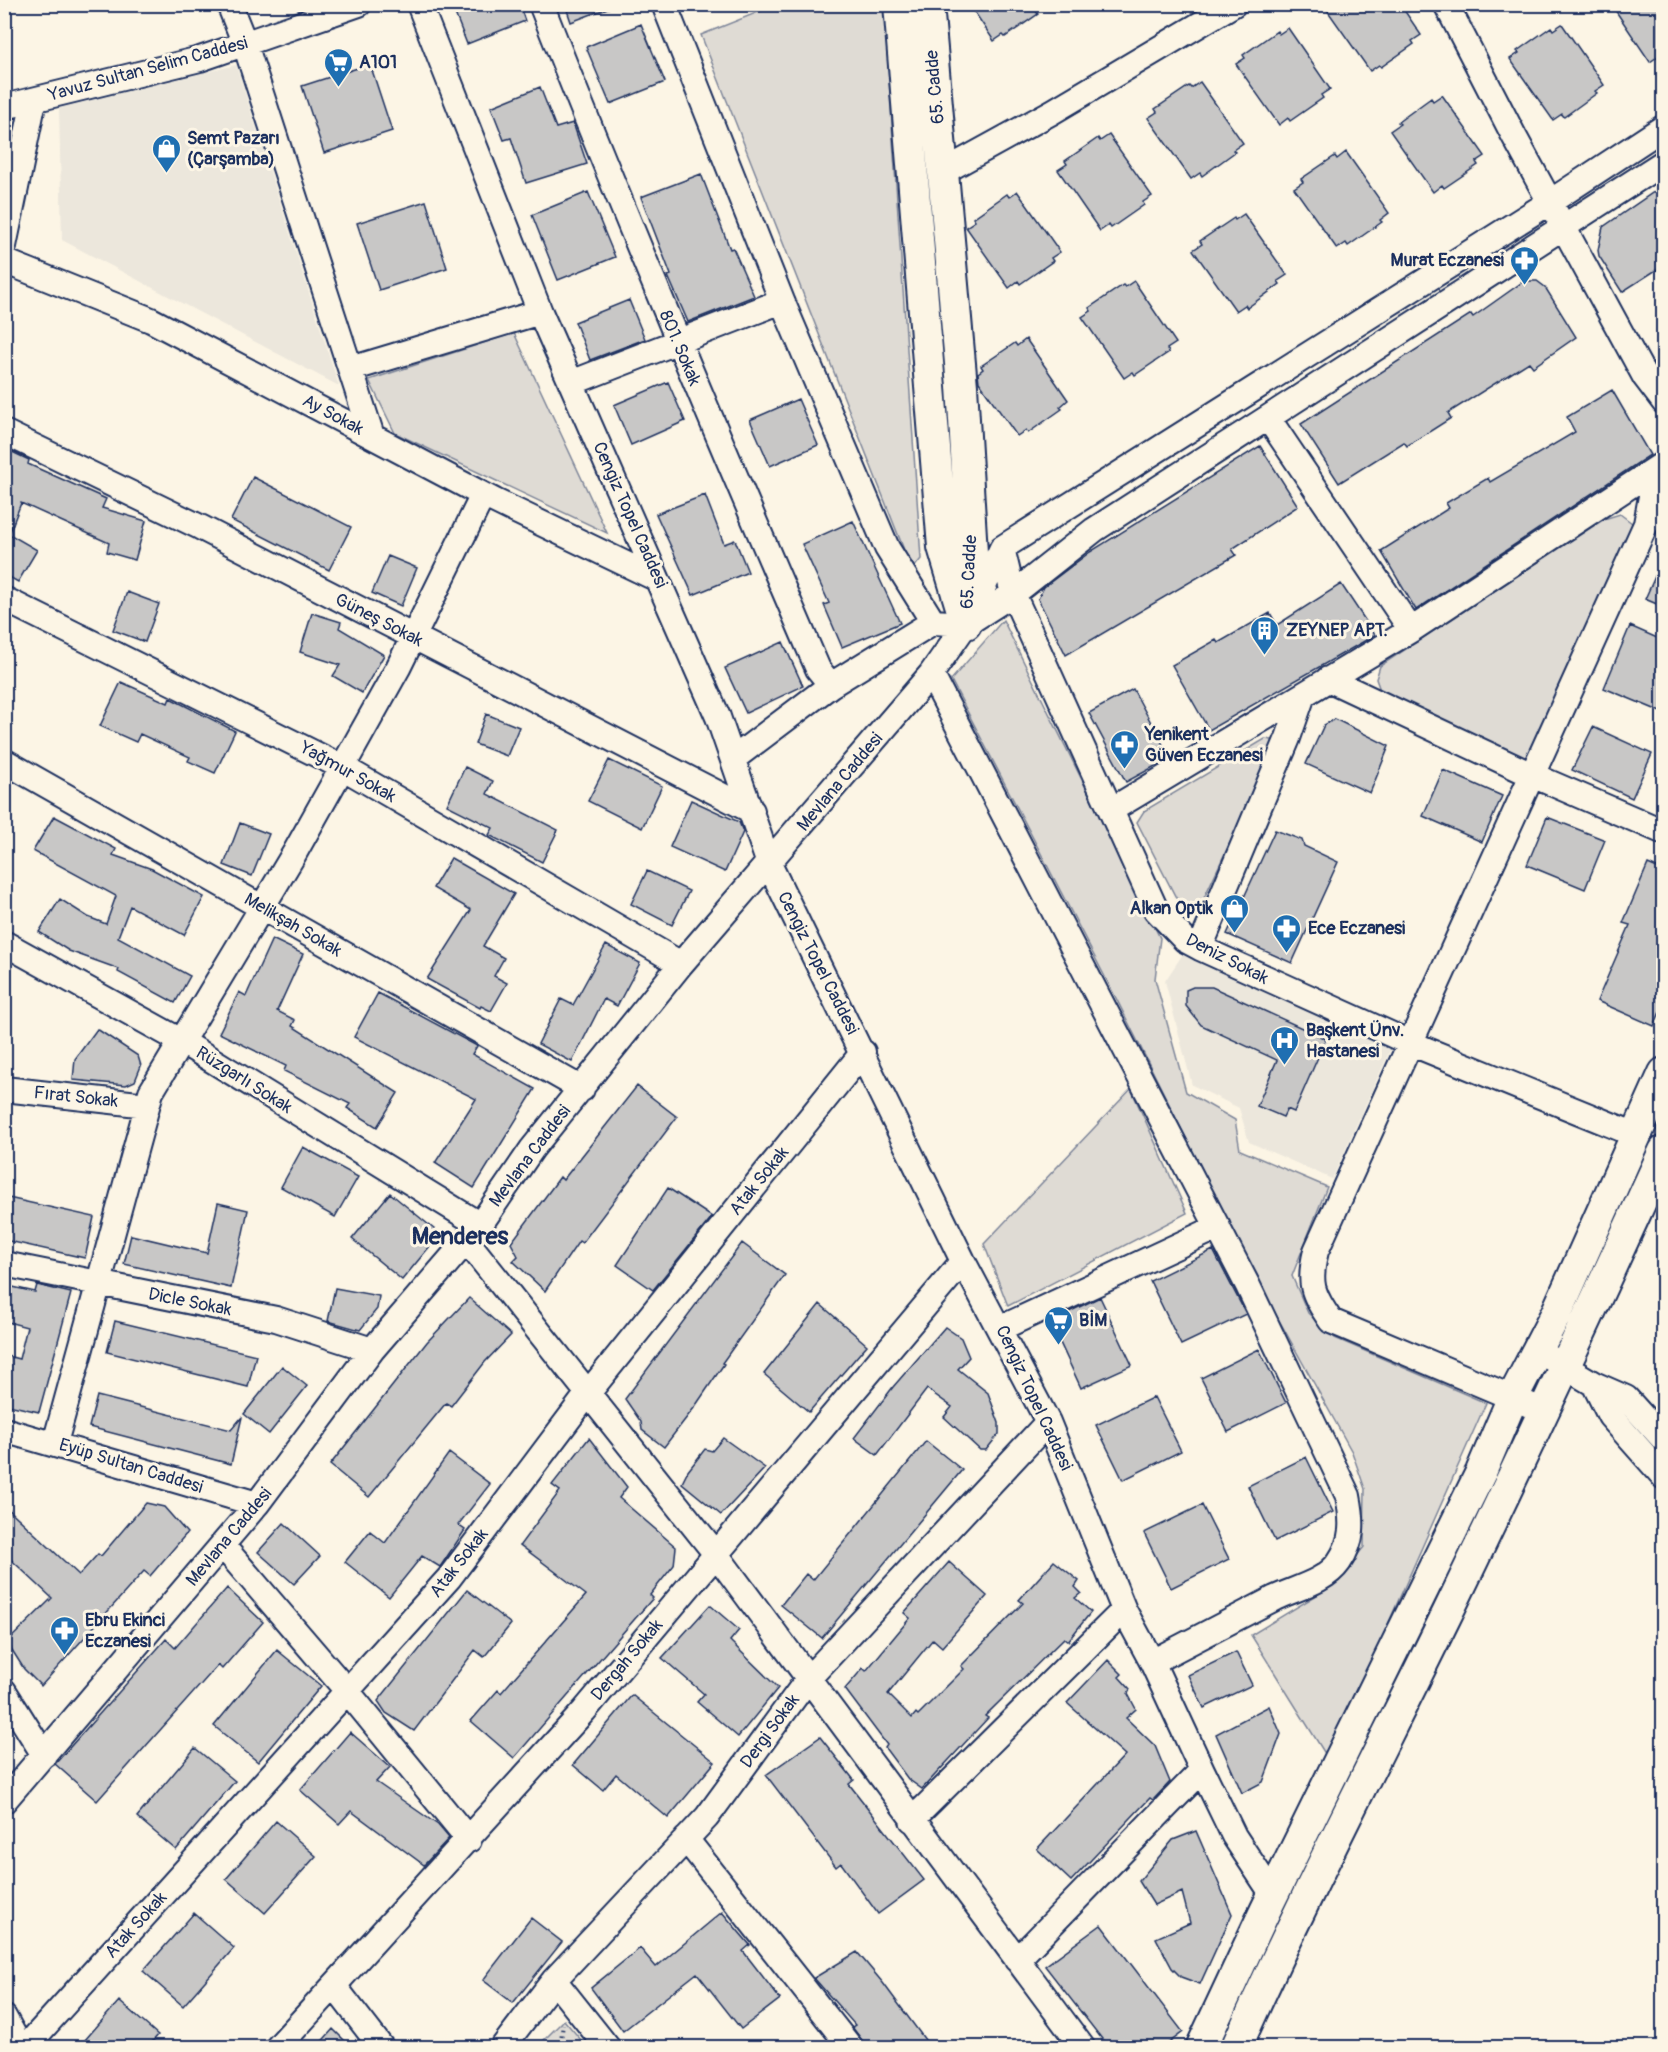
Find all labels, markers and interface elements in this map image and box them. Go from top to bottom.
street label: Yavuz Sultan Selim Caddesi [45,31,250,107]
supermarket icon: A101 [322,46,354,88]
street label: 65. Cadde [920,49,950,125]
place label: A101 [359,51,397,74]
place label: Semt Pazarı (Çarşamba) [187,127,280,171]
shop icon: Semt Pazarı (Çarşamba) [150,132,182,174]
pharmacy icon: Murat Eczanesi [1509,244,1541,286]
place label: Murat Eczanesi [1391,249,1504,272]
street label: 801. Sokak [654,307,706,390]
street label: Ay Sokak [298,389,368,441]
street label: Cengiz Topel Caddesi [587,438,673,592]
street label: 65. Cadde [956,534,982,610]
street label: Güneş Sokak [331,588,427,652]
building icon: ZEYNEP APT. [1249,614,1281,656]
place label: ZEYNEP APT. [1286,619,1388,642]
place label: Yenikent Güven Eczanesi [1144,723,1263,767]
street label: Mevlana Caddesi [792,728,888,836]
pharmacy icon: Yenikent Güven Eczanesi [1108,728,1140,770]
street label: Yağmur Sokak [295,736,401,808]
street label: Melikşah Sokak [240,888,346,962]
street label: Cengiz Topel Caddesi [772,888,864,1038]
shop icon: Alkan Optik [1218,892,1250,934]
place label: Alkan Optik [1130,897,1213,920]
pharmacy icon: Ece Eczanesi [1271,912,1303,954]
place label: Ece Eczanesi [1308,917,1405,940]
street label: Deniz Sokak [1182,928,1273,990]
place label: Başkent Ünv. Hastanesi [1306,1019,1404,1063]
hospital icon: Başkent Ünv. Hastanesi [1269,1024,1301,1066]
street label: Rüzgarlı Sokak [191,1041,297,1119]
street label: Fırat Sokak [33,1081,120,1113]
street label: Mevlana Caddesi [484,1100,576,1212]
street label: Atak Sokak [724,1141,794,1220]
district label: Menderes [412,1222,509,1251]
street label: Dicle Sokak [146,1283,234,1321]
supermarket icon: BİM [1042,1304,1074,1346]
place label: BİM [1079,1309,1107,1332]
street label: Cengiz Topel Caddesi [990,1322,1078,1474]
street label: Eyüp Sultan Caddesi [56,1433,206,1499]
street label: Mevlana Caddesi [181,1483,277,1591]
street label: Atak Sokak [425,1523,494,1602]
place label: Ebru Ekinci Eczanesi [85,1609,165,1653]
pharmacy icon: Ebru Ekinci Eczanesi [48,1614,80,1656]
street label: Dergah Sokak [586,1614,668,1706]
street label: Dergi Sokak [735,1689,805,1773]
street label: Atak Sokak [100,1886,172,1963]

